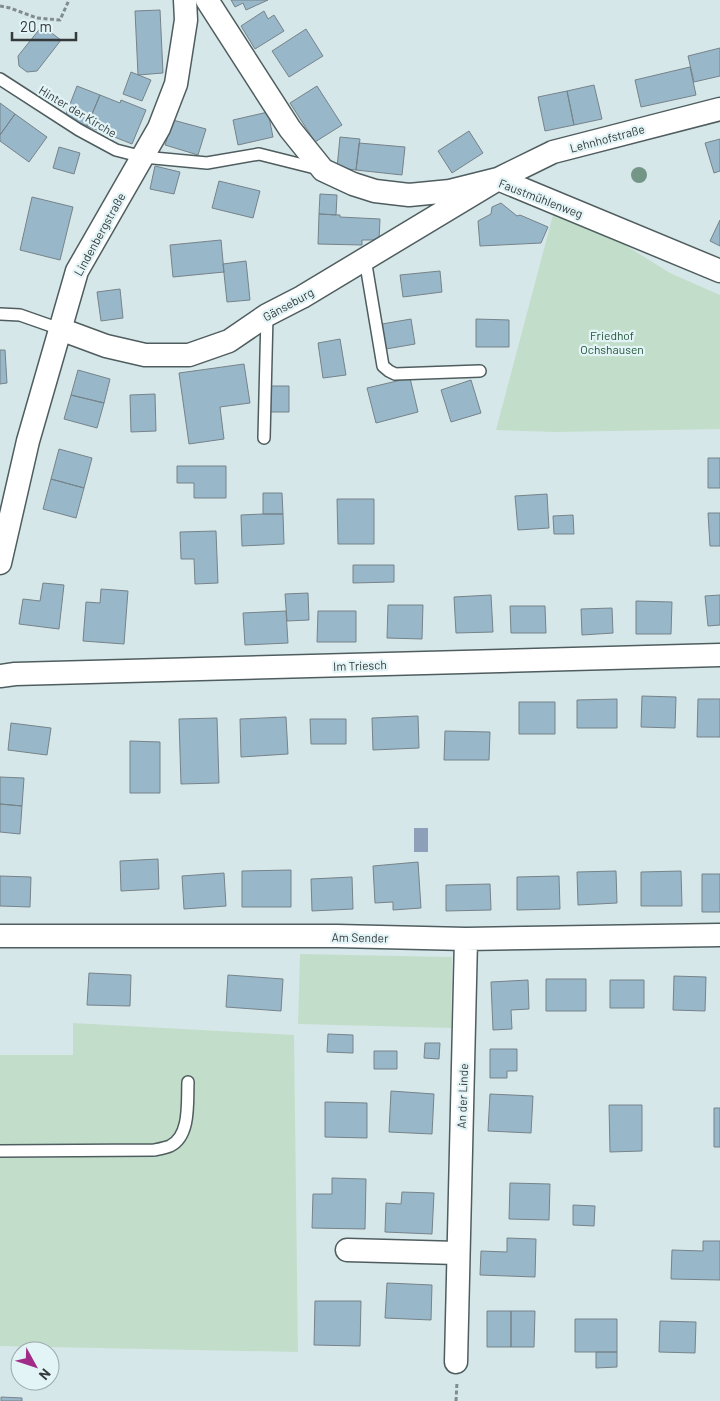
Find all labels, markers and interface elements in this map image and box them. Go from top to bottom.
scale bar [12,10,76,42]
text: 20 m [20,17,52,35]
street label: Hinter der Kirche [37,82,119,140]
street label: Lehnhofstraße [568,121,646,155]
street label: Faustmühlenweg [497,176,585,220]
street label: Lindenbergstraße [70,190,128,278]
street label: Gänseburg [260,284,316,324]
park label: Friedhof Ochshausen [580,328,644,356]
street label: Im Triesch [333,657,387,673]
street label: Am Sender [332,930,389,945]
street label: An der Linde [454,1063,470,1129]
north arrow [10,1341,60,1391]
text: N [36,1366,55,1384]

